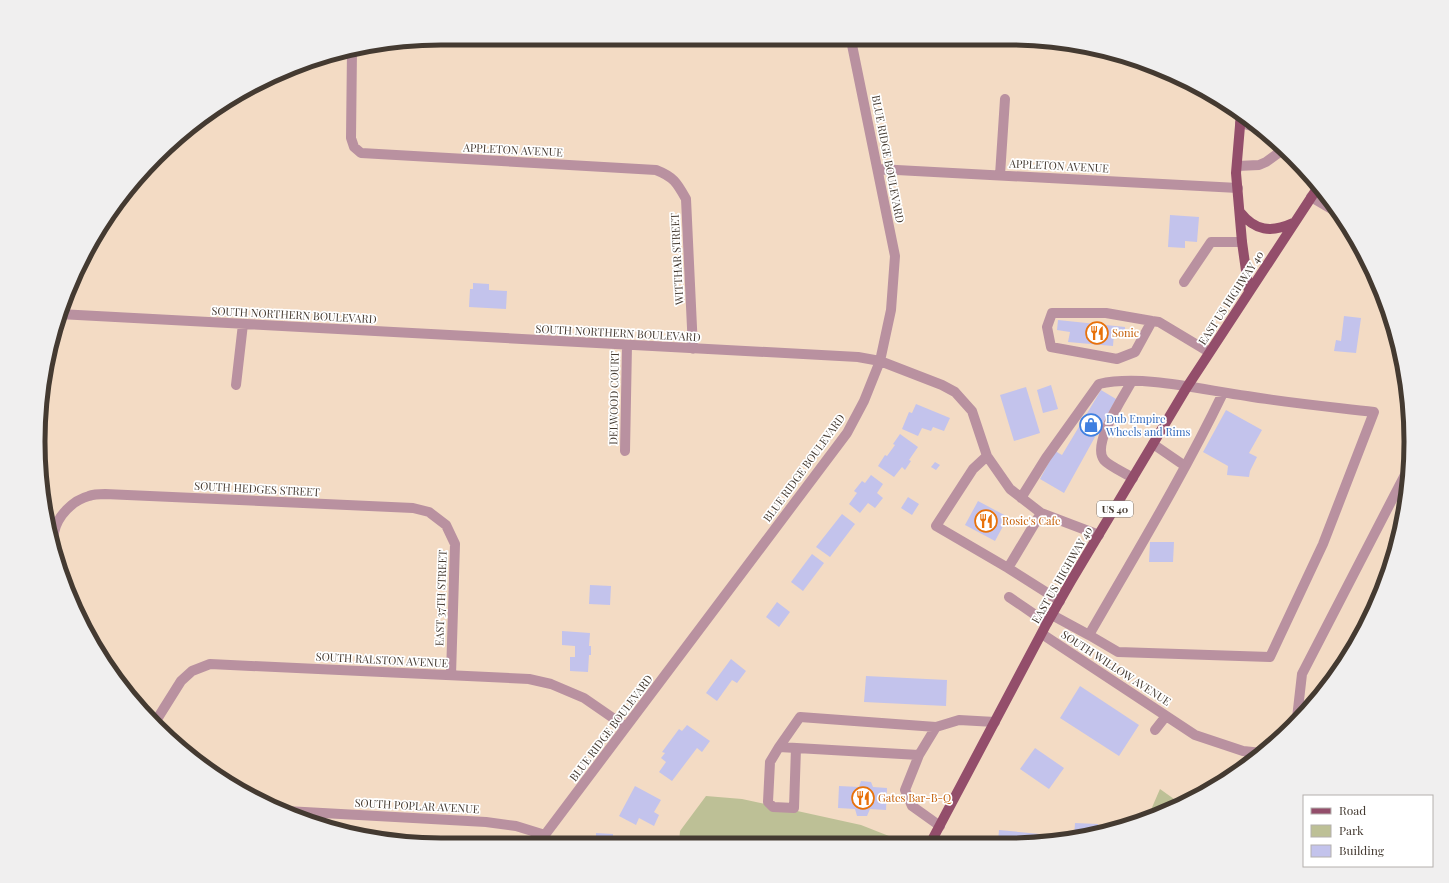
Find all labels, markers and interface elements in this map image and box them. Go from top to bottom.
street label: BLUE RIDGE BOULEVARD [869,94,908,224]
street label: APPLETON AVENUE [462,139,564,160]
street label: APPLETON AVENUE [1008,155,1110,176]
street label: WITTHAR STREET [667,212,686,306]
street label: EAST US HIGHWAY 40 [1194,247,1267,348]
street label: SOUTH NORTHERN BOULEVARD [211,303,377,326]
restaurant icon: Sonic [1084,320,1110,346]
street label: SOUTH NORTHERN BOULEVARD [535,321,701,344]
place label: Sonic [1112,325,1139,340]
street label: DELWOOD COURT [605,351,622,445]
street label: BLUE RIDGE BOULEVARD [759,411,848,525]
place label: Dub Empire Wheels and Rims [1105,411,1191,439]
shop icon: Dub Empire Wheels and Rims [1078,412,1104,438]
street label: SOUTH HEDGES STREET [194,478,320,499]
road number: US 40 [1097,501,1133,517]
restaurant icon: Rosie's Cafe [973,508,999,534]
place label: Rosie's Cafe [1002,513,1061,528]
street label: EAST US HIGHWAY 40 [1028,523,1096,626]
street label: EAST 37TH STREET [431,549,450,646]
street label: SOUTH WILLOW AVENUE [1059,627,1174,709]
street label: SOUTH RALSTON AVENUE [315,649,449,670]
street label: BLUE RIDGE BOULEVARD [566,671,656,784]
restaurant icon: Gates Bar-B-Q [850,785,876,811]
place label: Gates Bar-B-Q [878,790,952,805]
street label: SOUTH POPLAR AVENUE [354,795,480,816]
legend [1303,795,1433,867]
text: Road [1339,802,1366,818]
text: Park [1339,822,1364,838]
text: Building [1339,842,1385,858]

